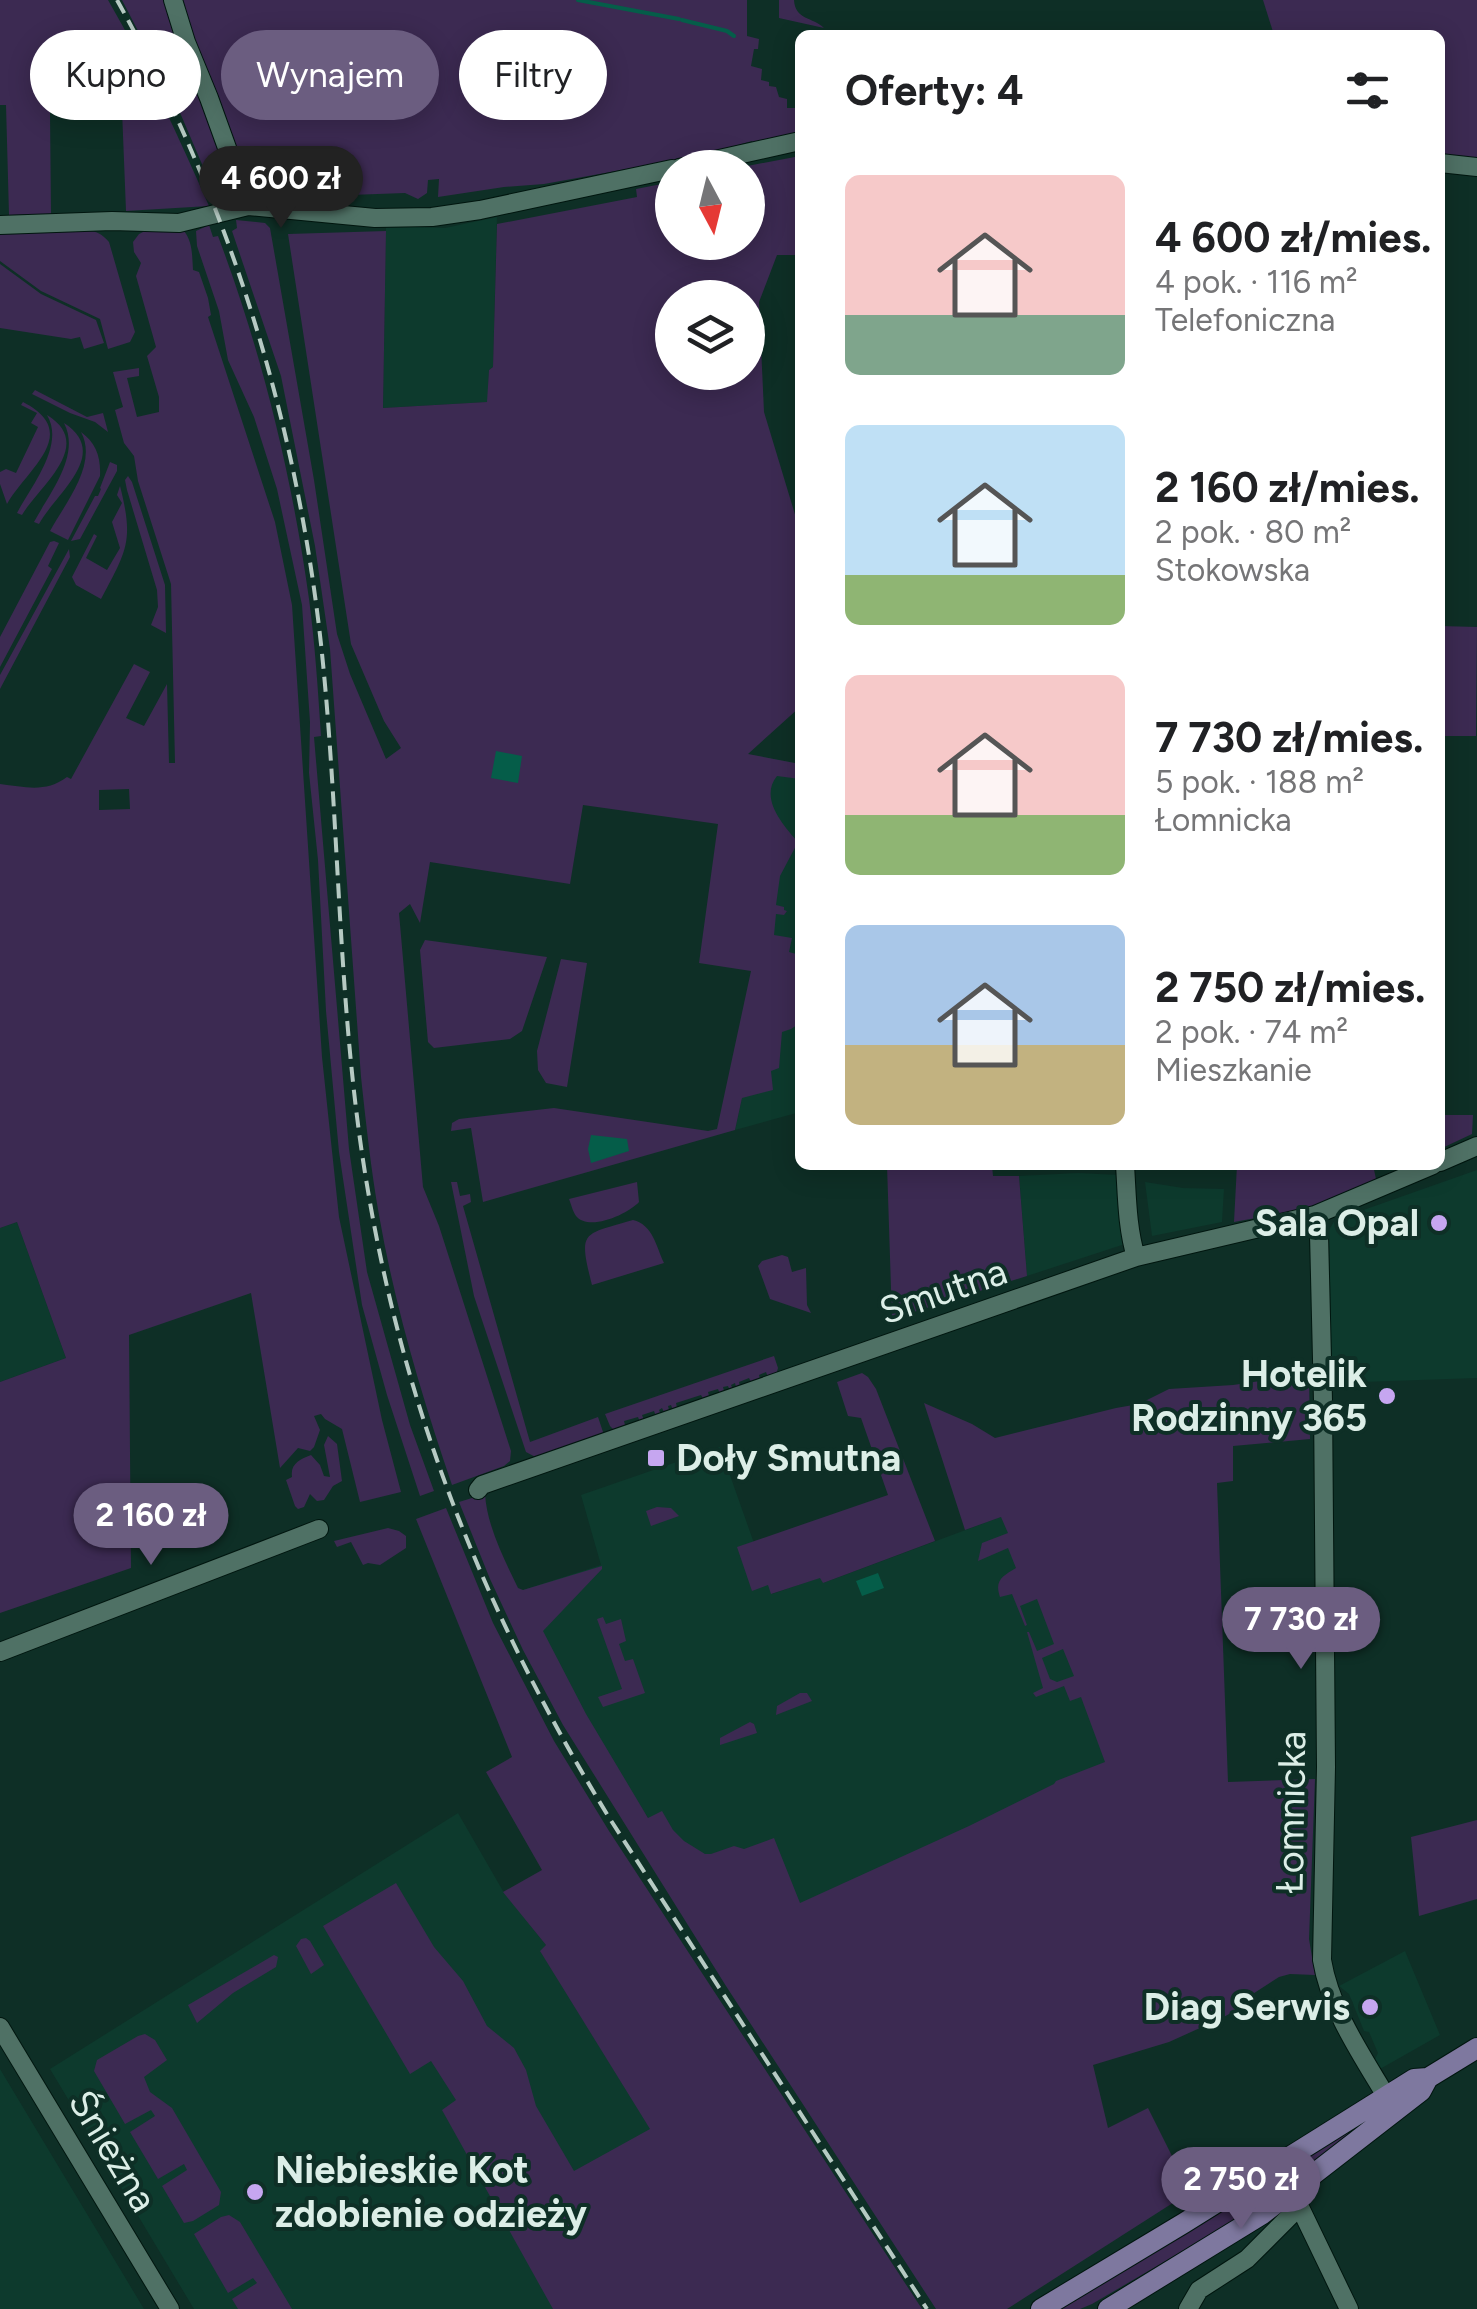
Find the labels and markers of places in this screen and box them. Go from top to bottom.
pin: 4 600 zł [178,146,384,231]
place label: Sala Opal [1255,1200,1419,1246]
marker: Sala Opal [1428,1212,1450,1234]
place label: Hotelik Rodzinny 365 [1131,1351,1368,1441]
marker: Hotelik Rodzinny 365 [1376,1385,1398,1407]
place label: Doły Smutna [676,1435,901,1481]
marker: Doły Smutna [645,1447,667,1469]
pin: 2 160 zł [48,1483,254,1568]
pin: 7 730 zł [1198,1587,1404,1672]
place label: Diag Serwis [1143,1984,1350,2030]
marker: Diag Serwis [1359,1996,1381,2018]
place label: Niebieskie Kot zdobienie odzieży [275,2147,587,2237]
pin: 2 750 zł [1138,2147,1344,2232]
marker: Niebieskie Kot zdobienie odzieży [244,2181,266,2203]

